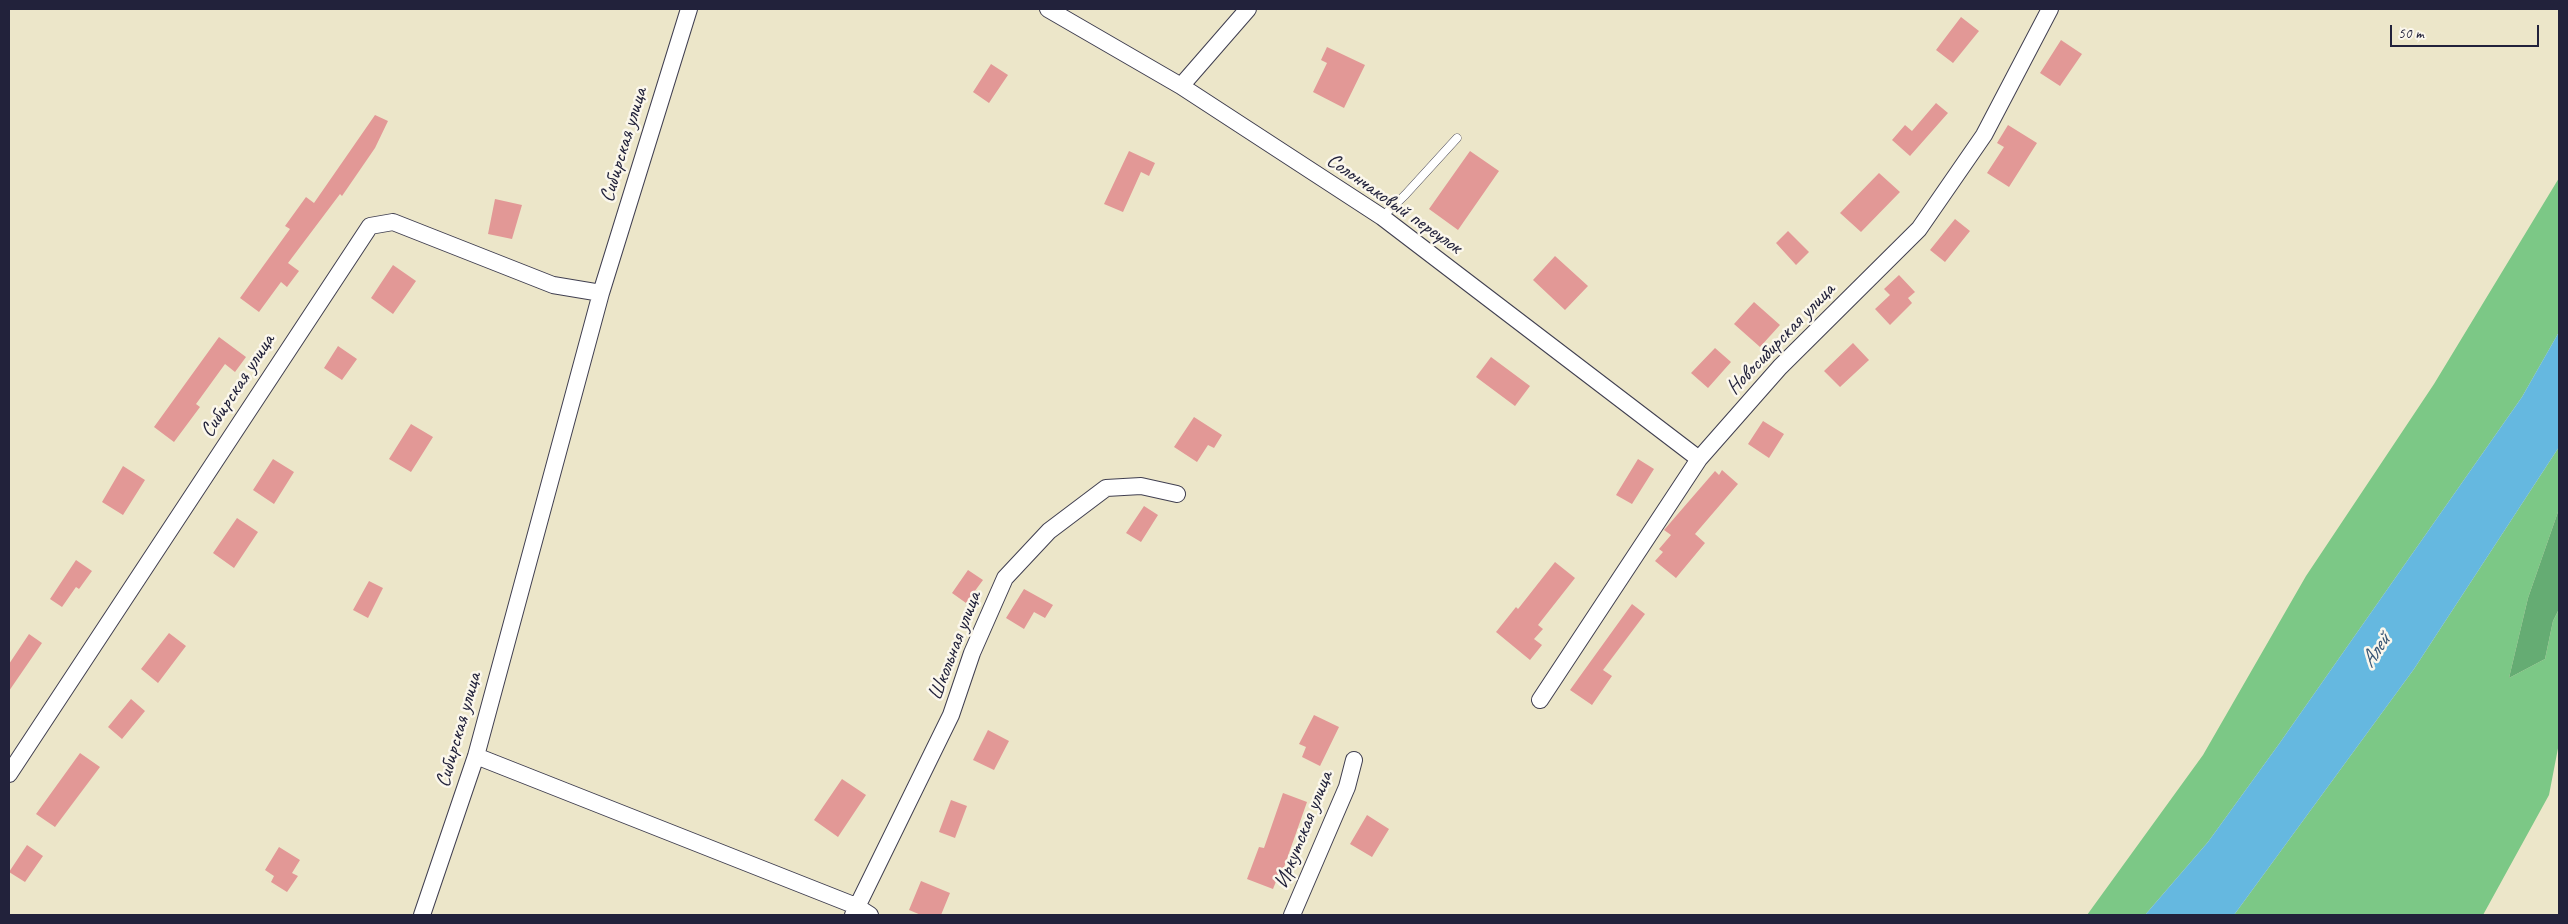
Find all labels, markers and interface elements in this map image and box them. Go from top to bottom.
scale bar [2393,15,2542,47]
text: 50 m [2398,24,2424,43]
street label: Сибирская улица [595,85,653,205]
street label: Солончаковый переулок [1321,148,1467,260]
street label: Новосибирская улица [1721,278,1841,400]
street label: Сибирская улица [195,330,281,442]
street label: Школьная улица [923,588,987,704]
water label: Алей [2355,629,2397,673]
street label: Сибирская улица [431,670,487,790]
street label: Иркутская улица [1269,768,1339,892]

